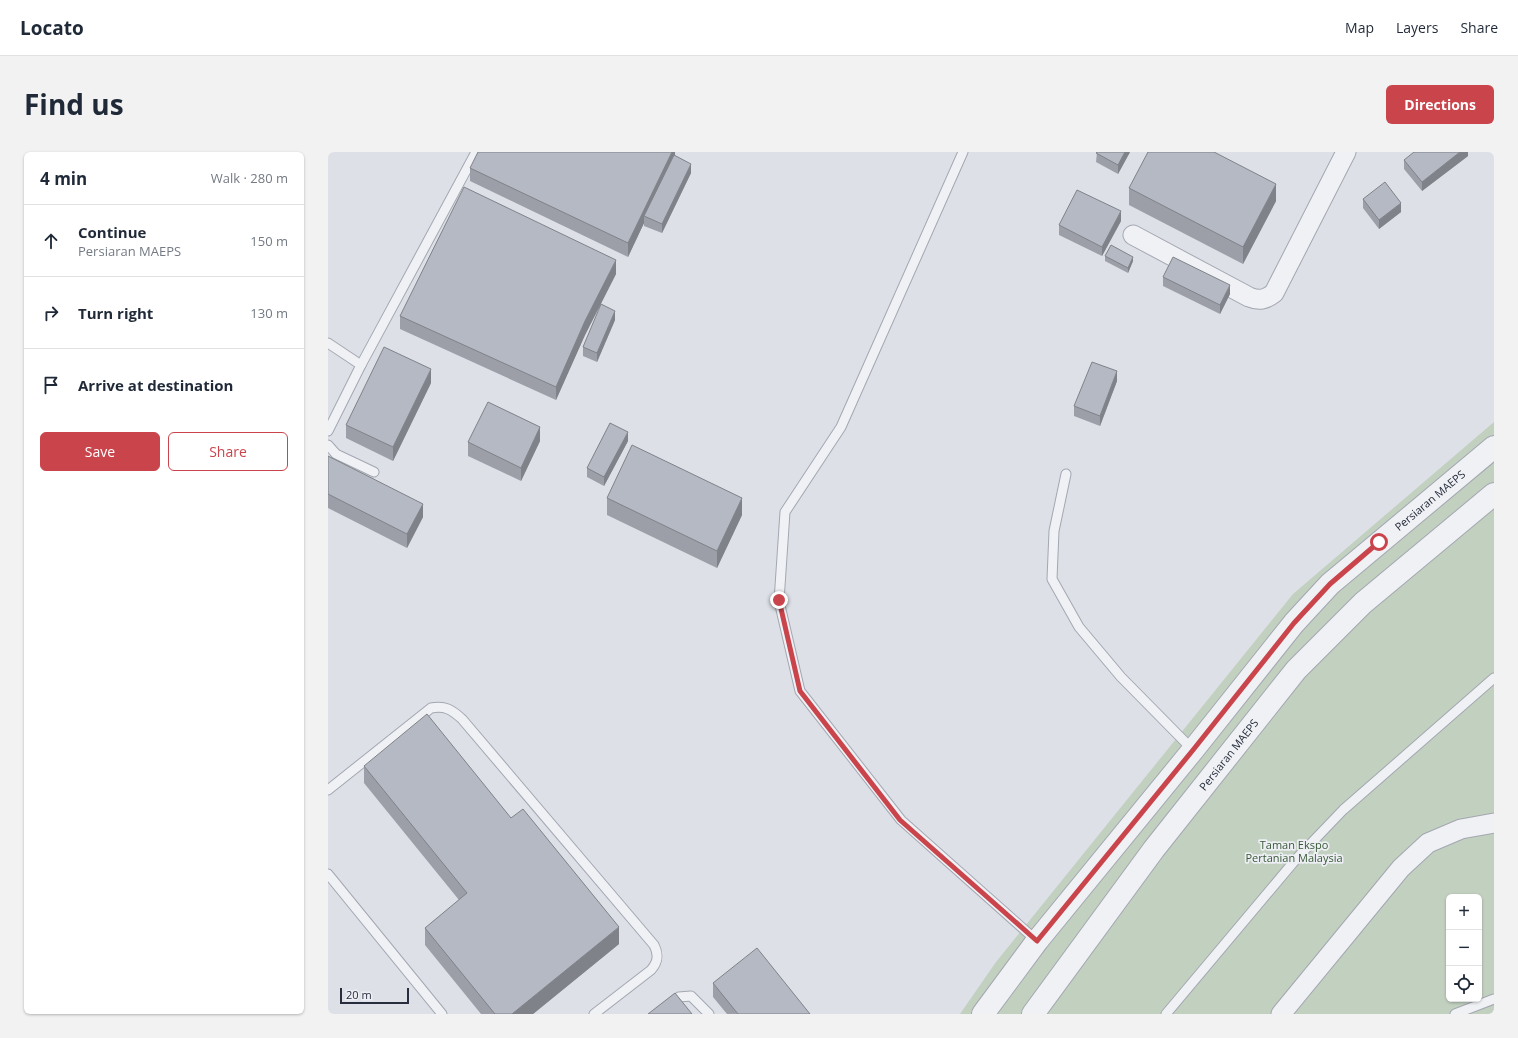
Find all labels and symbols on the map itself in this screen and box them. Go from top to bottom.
street label: Persiaran MAEPS [1391,466,1468,534]
route start [1370,533,1388,551]
route end [770,591,788,609]
street label: Persiaran MAEPS [1195,715,1261,793]
park label: Taman Ekspo Pertanian Malaysia [1245,837,1343,865]
scale bar [340,986,409,1005]

